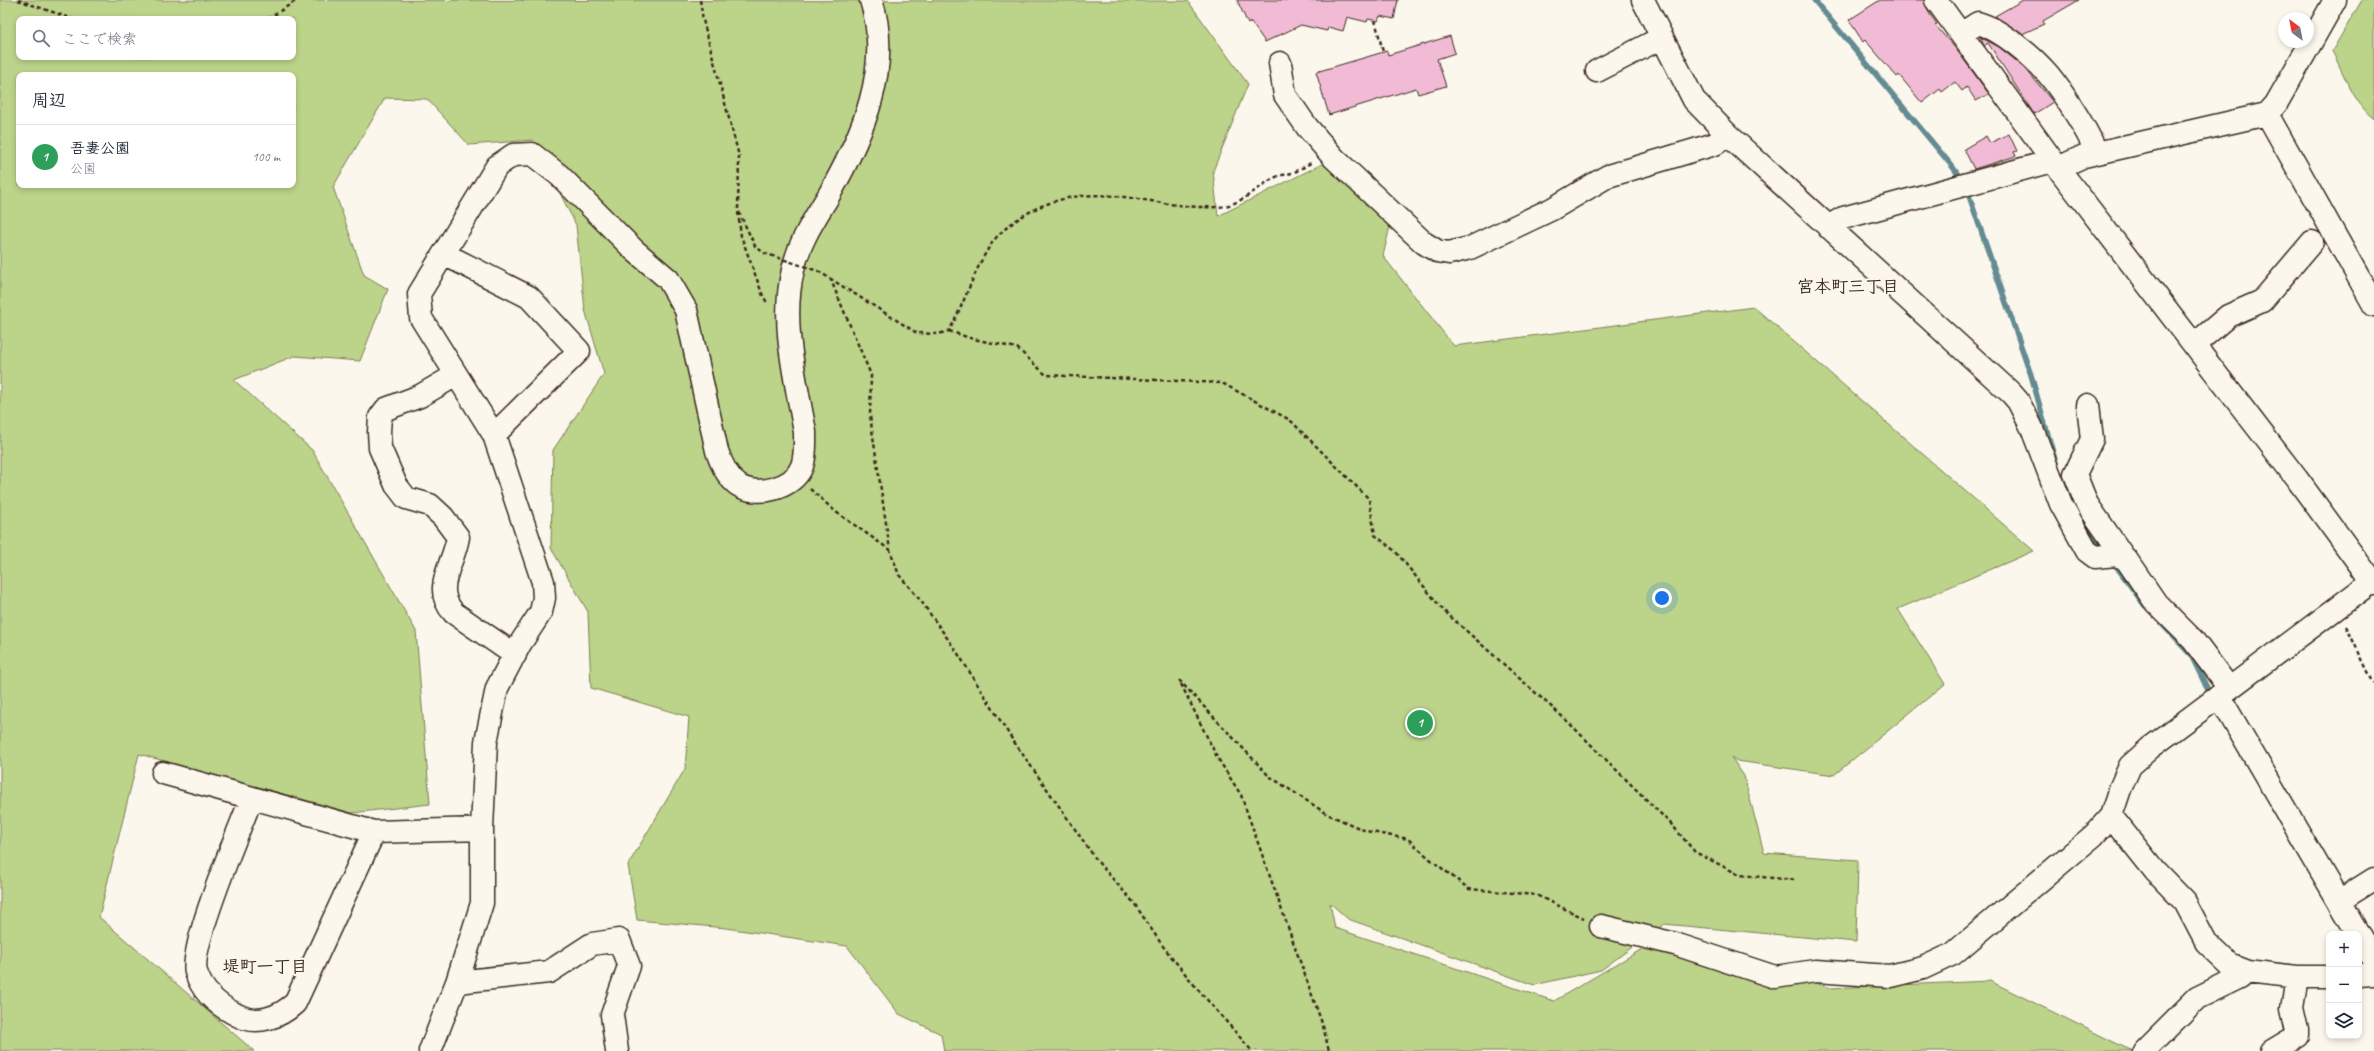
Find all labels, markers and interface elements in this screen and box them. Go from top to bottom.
north arrow [2278,12,2314,48]
search box [16,16,296,60]
icon: search [30,27,52,49]
text: ここで検索 [62,30,137,49]
text: 周辺 [32,90,66,111]
text: 吾妻公園 [70,139,130,158]
text: 1 [42,149,48,165]
text: 100 m [252,149,280,165]
text: 公園 [70,161,96,177]
district label: 宮本町三丁目 [1797,276,1899,297]
your location [1652,588,1672,608]
pin: 1 [1407,708,1433,738]
map controls [2326,931,2362,1039]
button: + [2326,931,2362,967]
district label: 堤町一丁目 [223,956,308,977]
button: − [2326,967,2362,1003]
button: layers [2326,1003,2362,1039]

